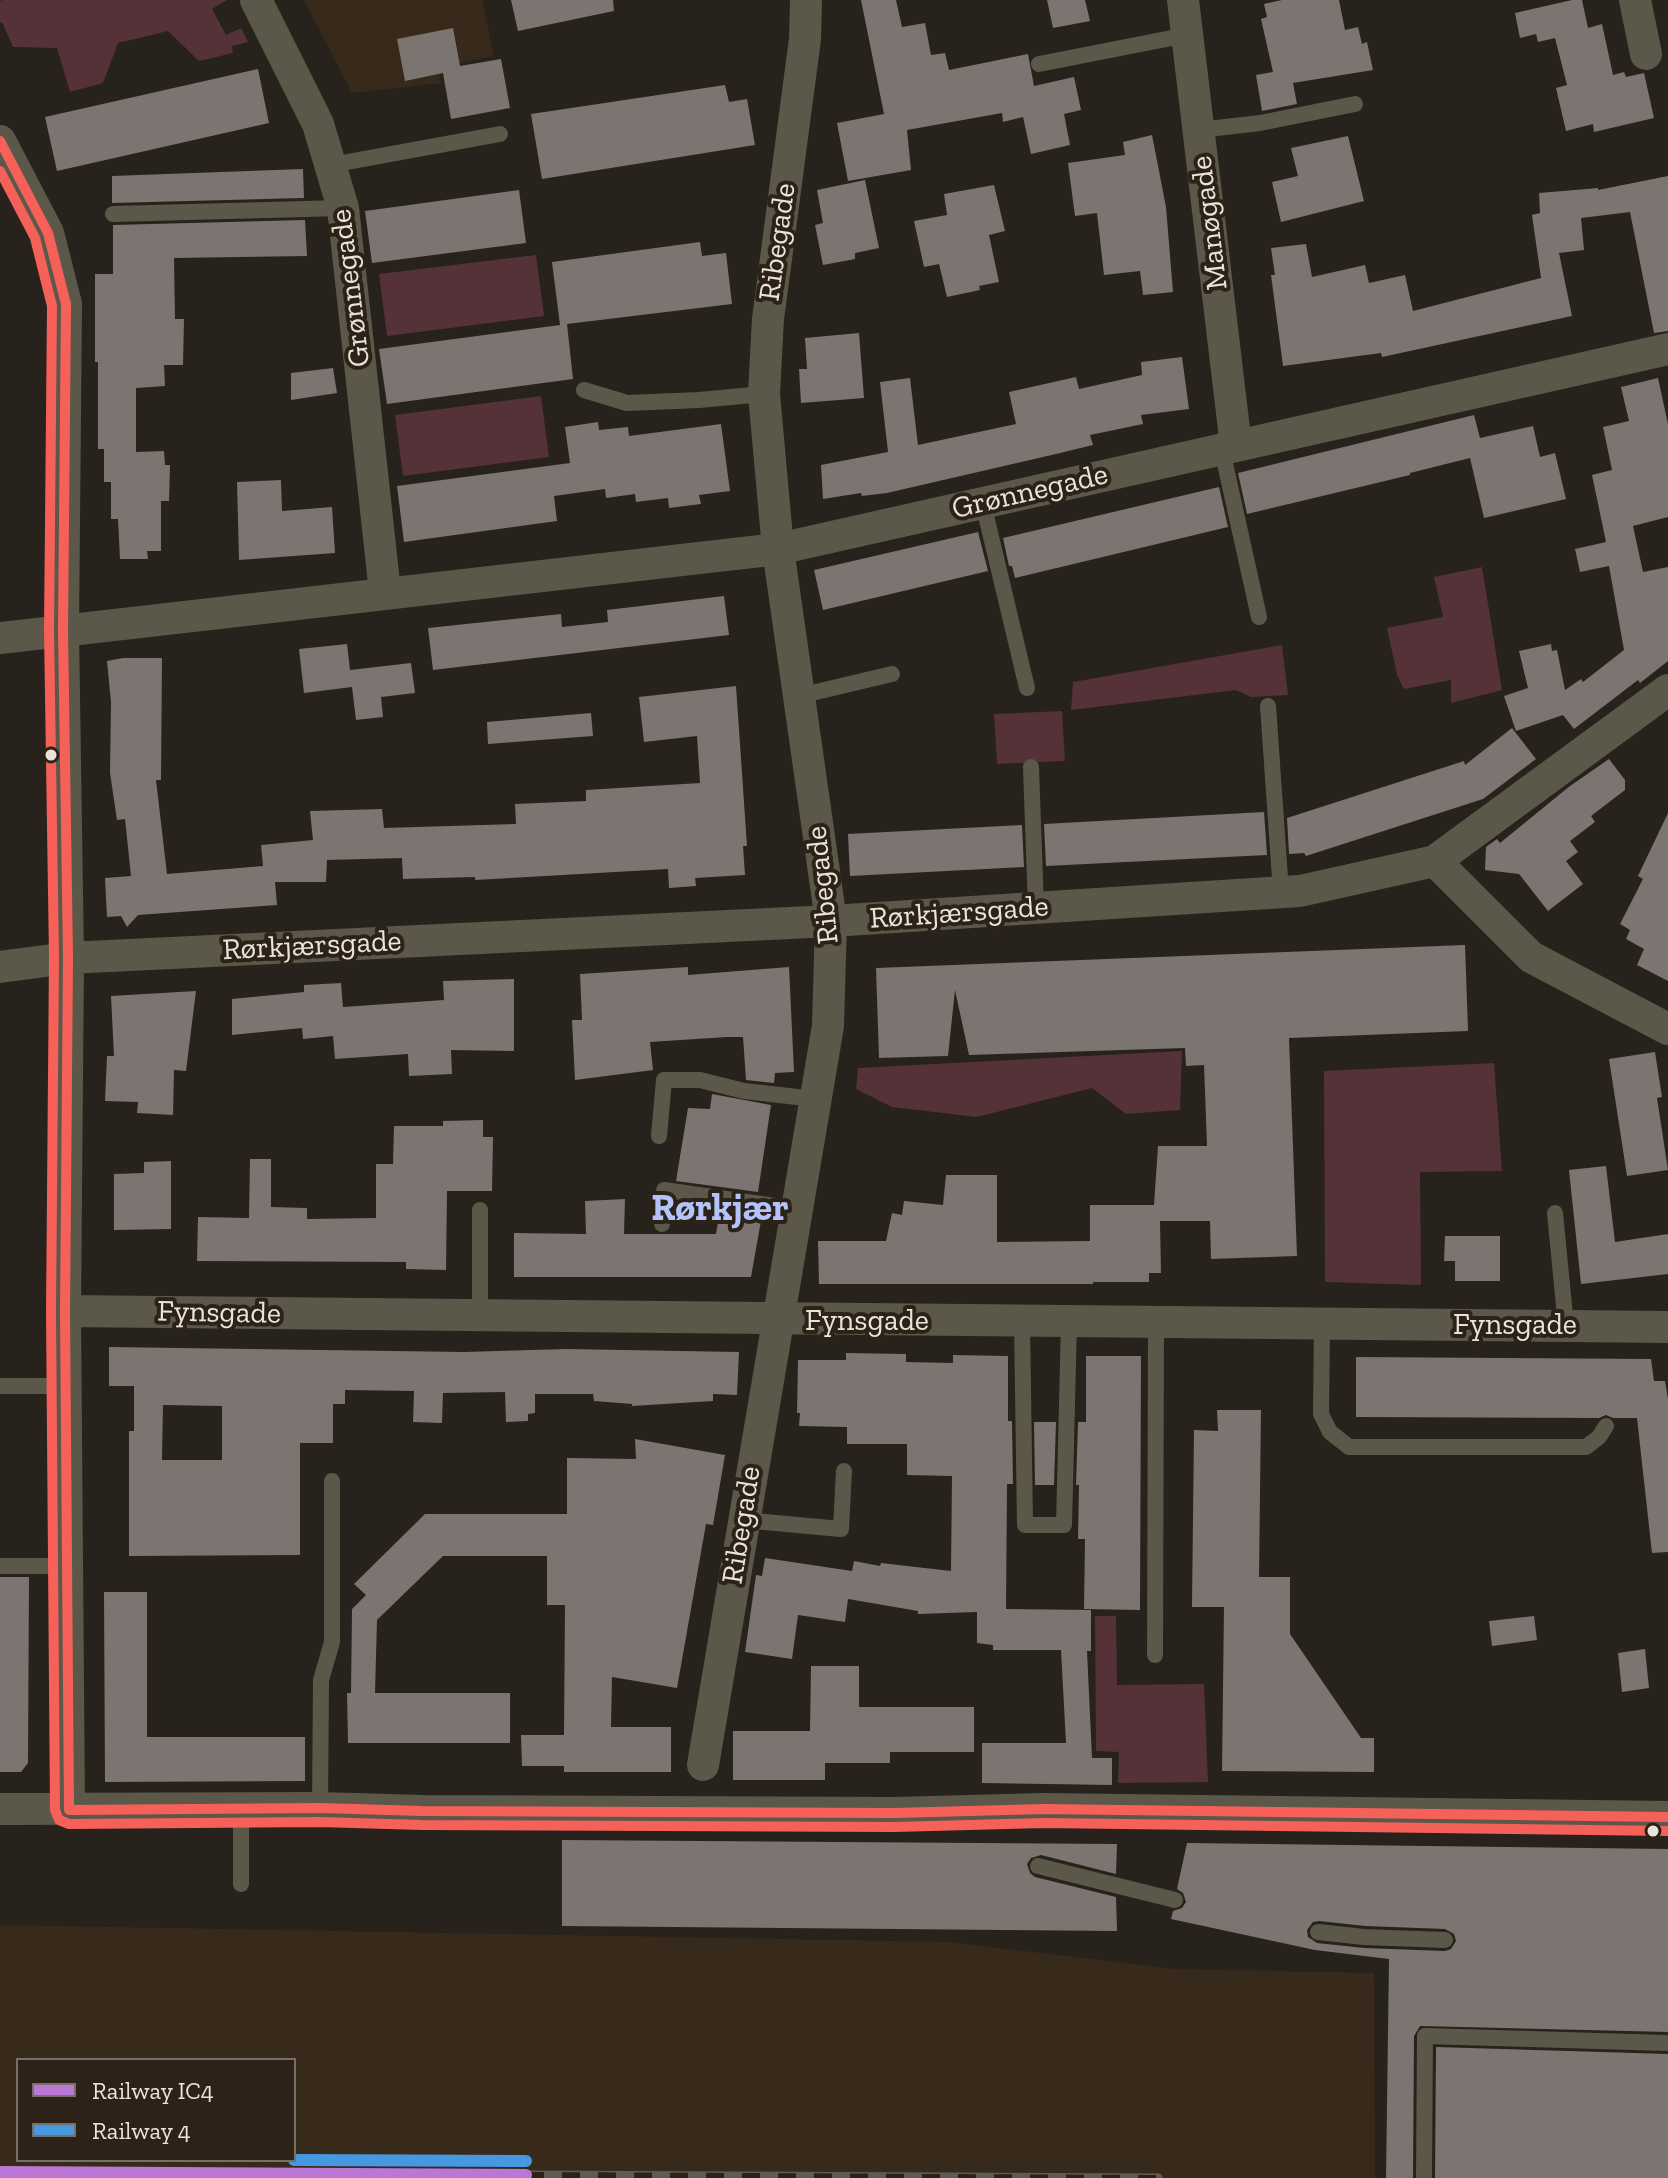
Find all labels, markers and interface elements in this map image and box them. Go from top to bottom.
street label: Manøgade [1184,154,1236,292]
street label: Ribegade [752,181,804,303]
street label: Grønnegade [323,207,379,369]
street label: Grønnegade [949,457,1111,527]
unlabelled marker [43,747,59,763]
street label: Ribegade [799,824,847,946]
street label: Rørkjærsgade [868,889,1050,937]
street label: Rørkjærsgade [222,923,402,969]
district label: Rørkjær [651,1186,789,1232]
street label: Fynsgade [157,1294,281,1332]
street label: Fynsgade [805,1303,929,1339]
street label: Fynsgade [1453,1307,1577,1343]
street label: Ribegade [715,1464,769,1586]
unlabelled marker [1645,1823,1661,1839]
legend [16,2058,296,2162]
text: Railway IC4 [92,2076,214,2105]
text: Railway 4 [92,2116,191,2145]

